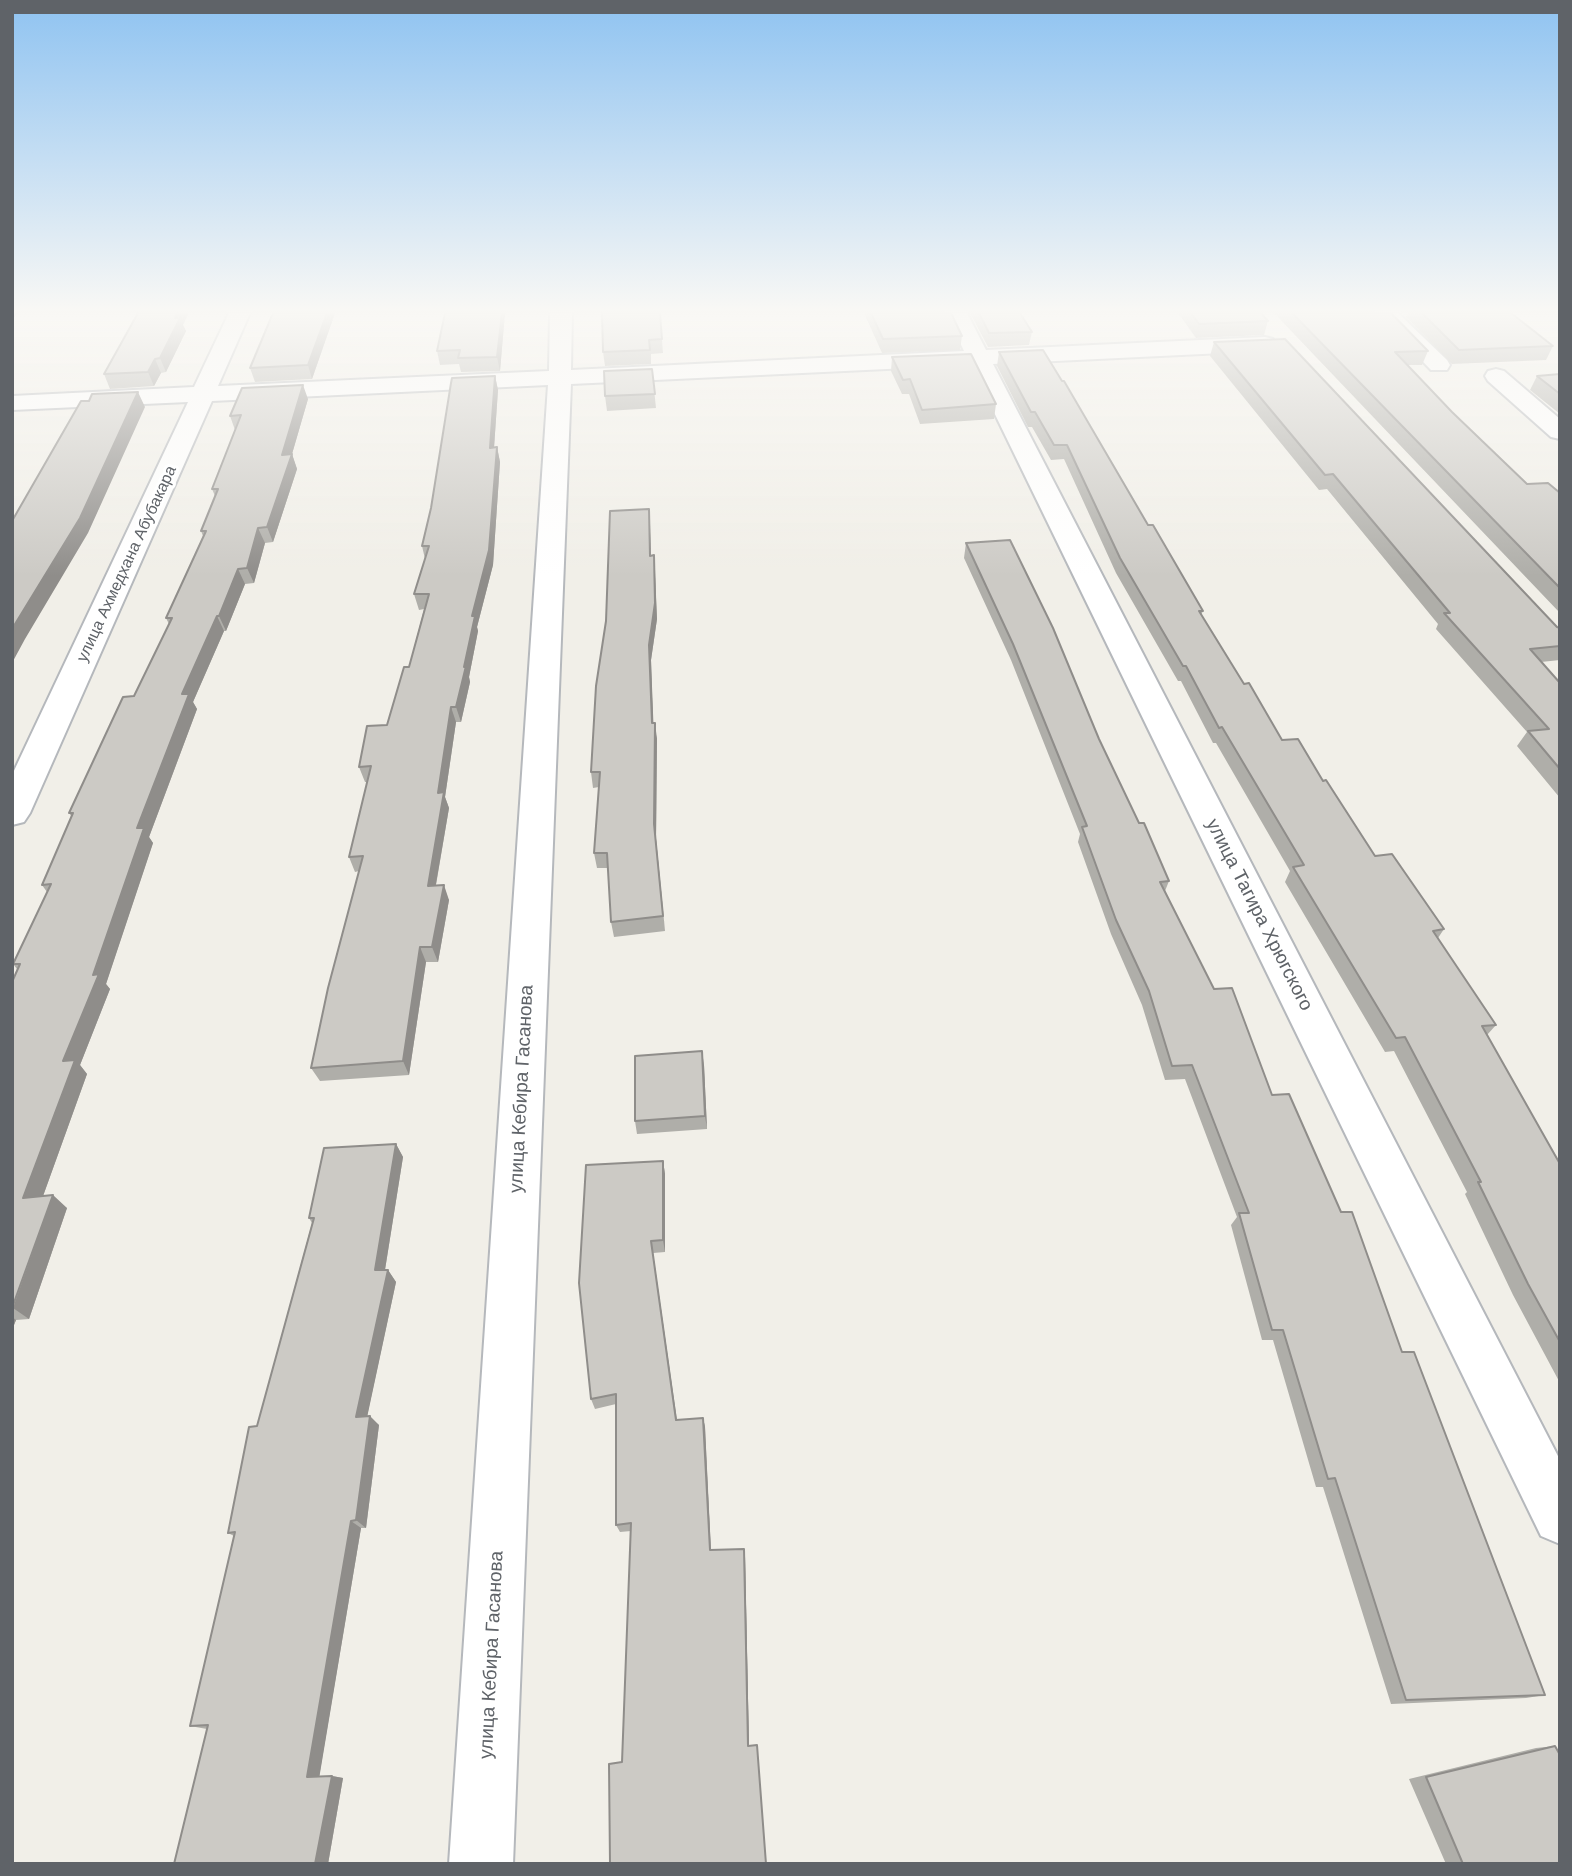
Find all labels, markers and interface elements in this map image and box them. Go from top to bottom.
street label: улица Ахмедхана Абубакара [73,463,181,665]
street label: улица Тагира Хрюгского [1201,815,1317,1015]
street label: улица Кебира Гасанова [505,984,539,1194]
street label: улица Кебира Гасанова [475,1550,509,1760]

